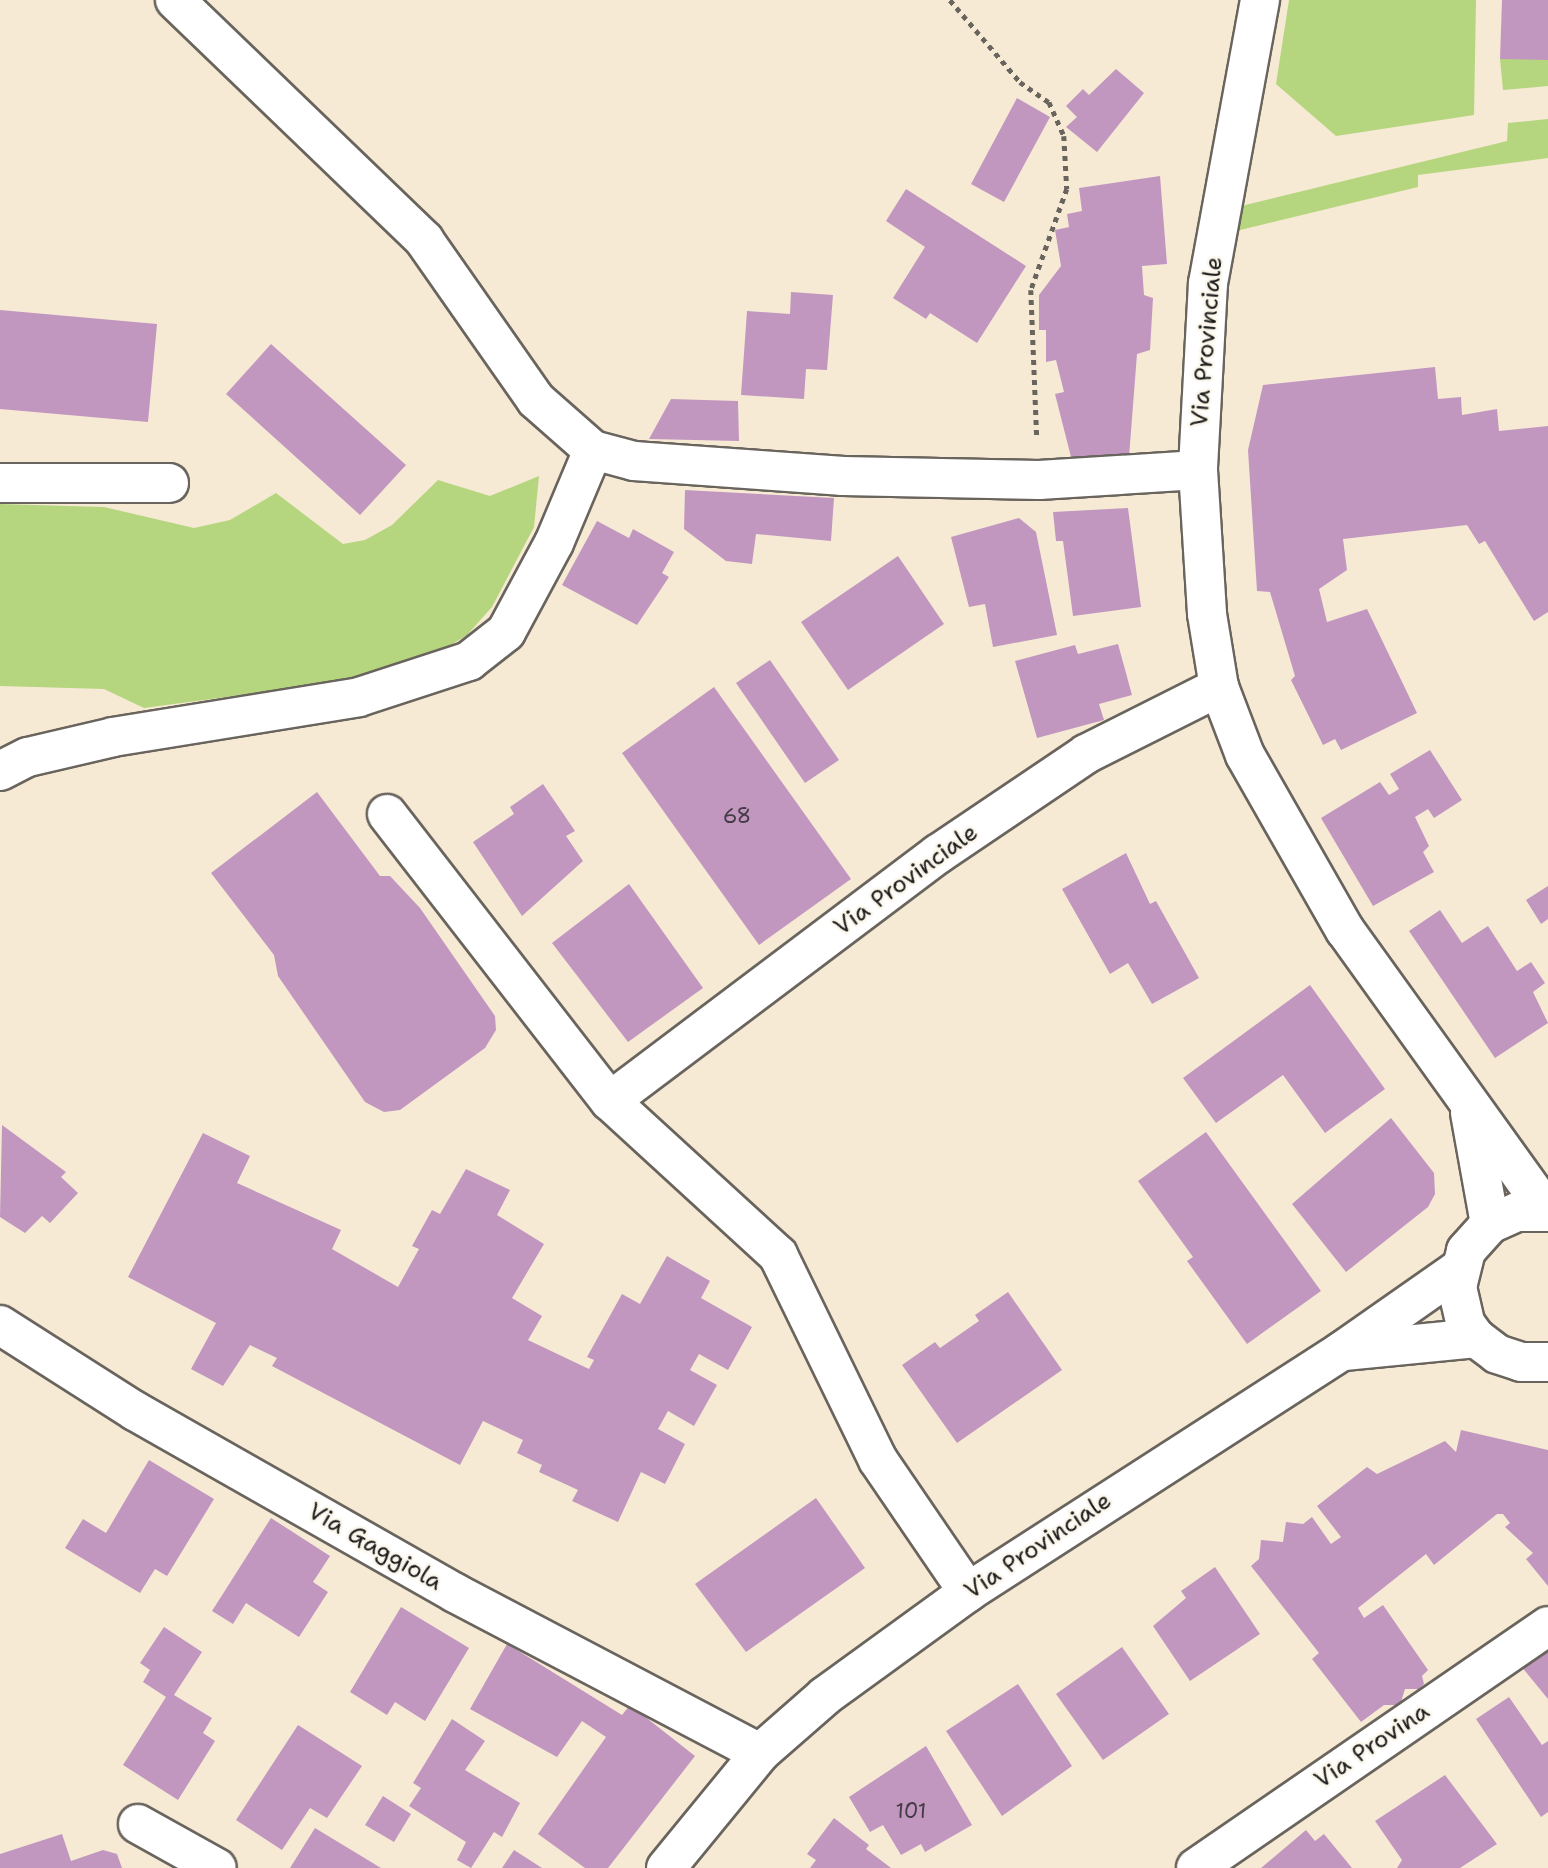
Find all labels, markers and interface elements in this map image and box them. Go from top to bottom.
street label: Via Provinciale [1185,256,1229,428]
house number: 68 [723,803,751,829]
street label: Via Provinciale [828,818,984,942]
street label: Via Provinciale [959,1486,1117,1606]
street label: Via Gaggiola [303,1497,447,1597]
street label: Via Provina [1309,1697,1435,1795]
house number: 101 [895,1798,927,1824]

